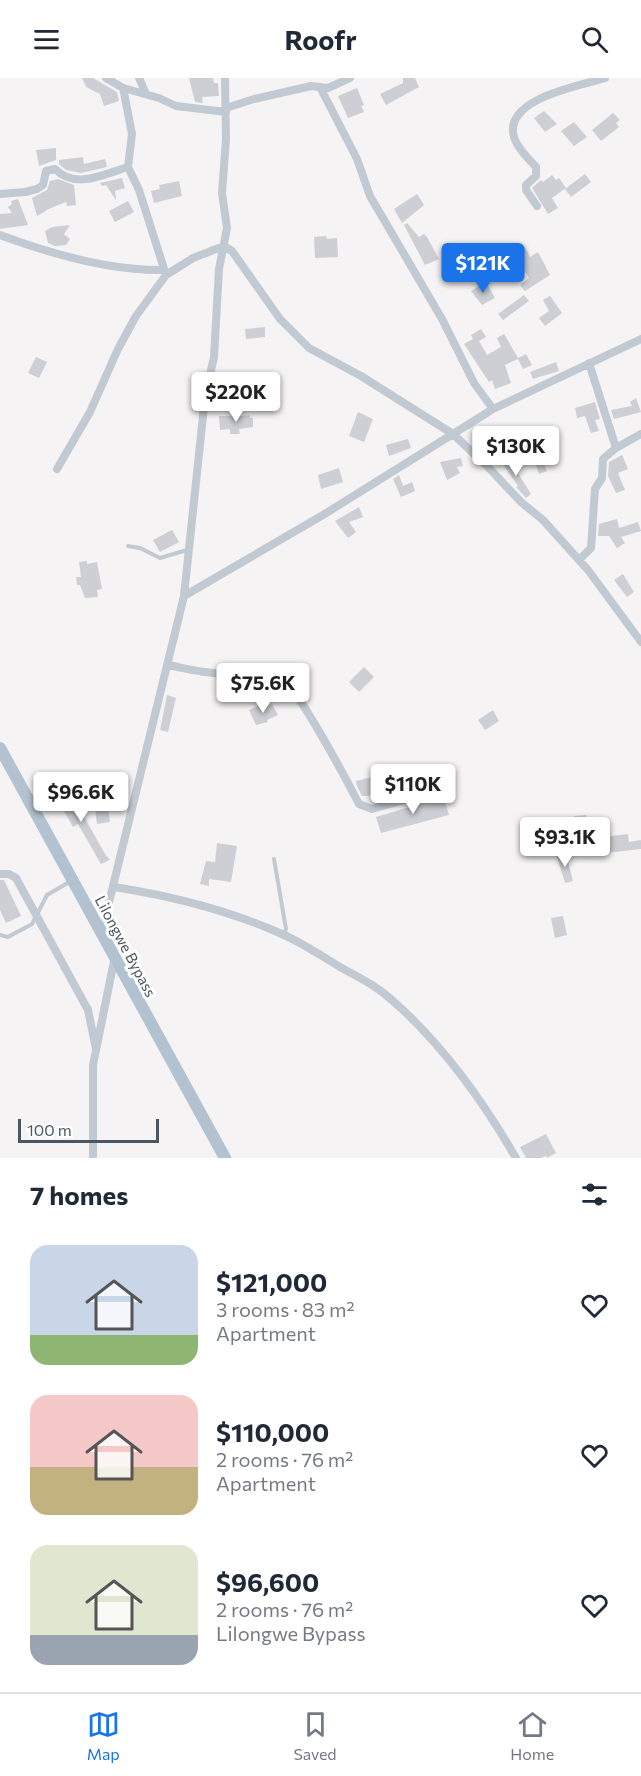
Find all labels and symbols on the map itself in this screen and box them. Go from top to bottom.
pin: $121K [441,243,525,294]
pin: $220K [194,372,278,423]
pin: $130K [474,426,558,477]
pin: $75.6K [214,663,312,714]
pin: $110K [371,764,455,815]
pin: $96.6K [32,772,130,823]
pin: $93.1K [516,817,614,868]
street label: Lilongwe Bypass [92,892,160,1000]
scale bar [18,1116,159,1144]

